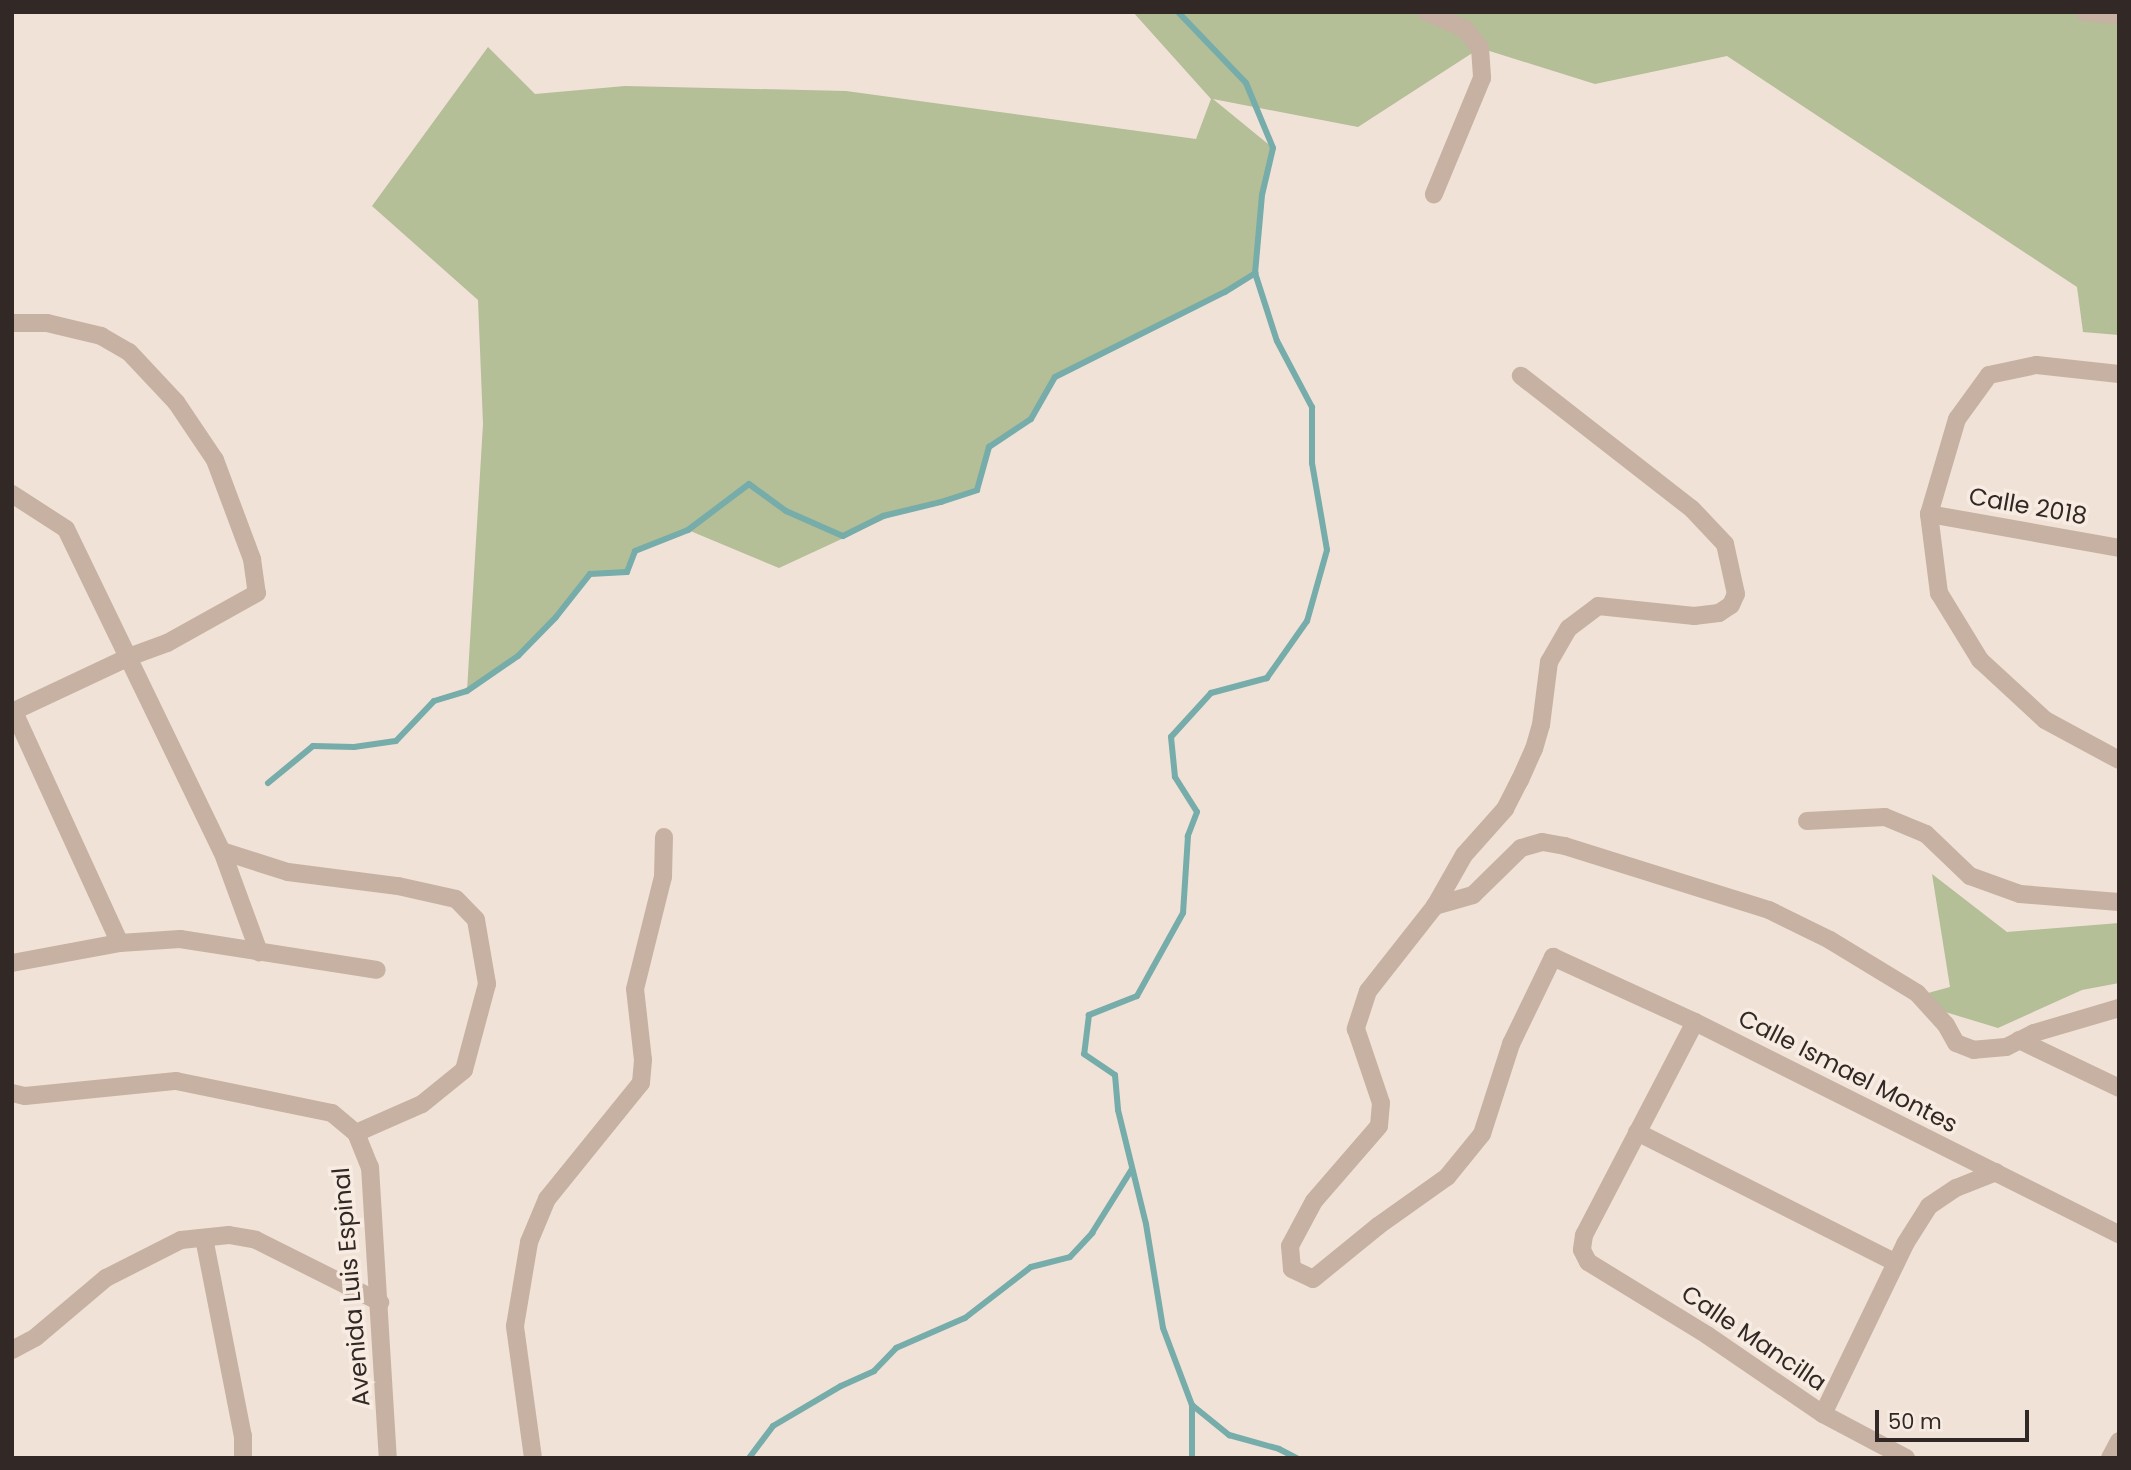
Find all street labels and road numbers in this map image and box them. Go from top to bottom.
street label: Calle 2018 [1967,481,2089,531]
street label: Calle Ismael Montes [1734,1003,1962,1139]
street label: Avenida Luis Espinal [326,1166,376,1408]
street label: Calle Mancilla [1676,1279,1832,1397]

